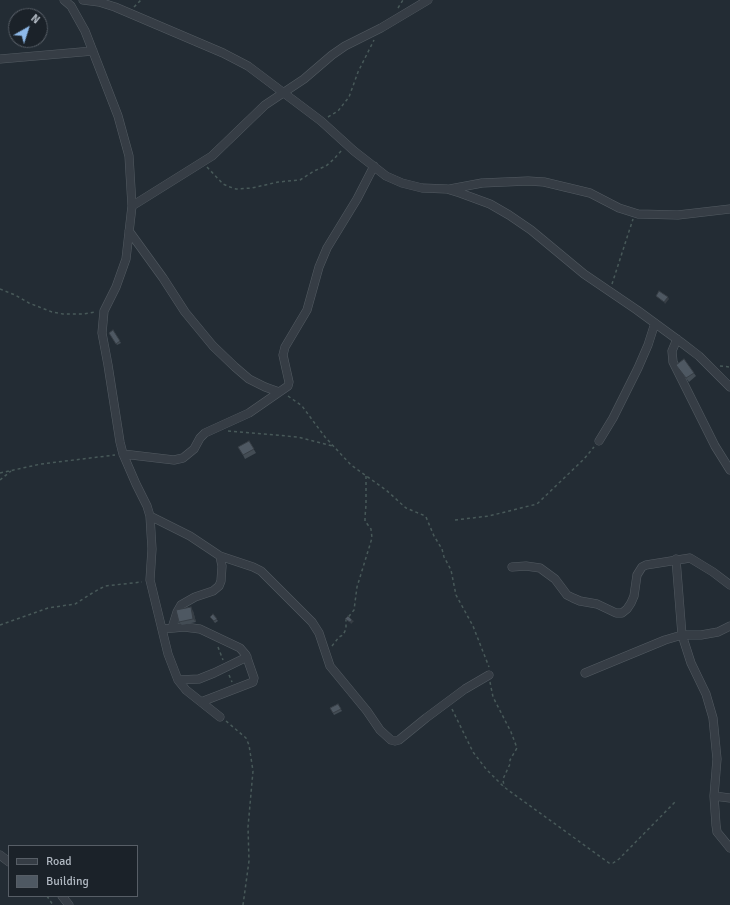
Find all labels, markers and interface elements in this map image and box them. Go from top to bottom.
north arrow [8,8,48,48]
text: N [28,12,42,27]
legend [8,845,138,897]
text: Road [46,854,72,869]
text: Building [46,874,89,889]

